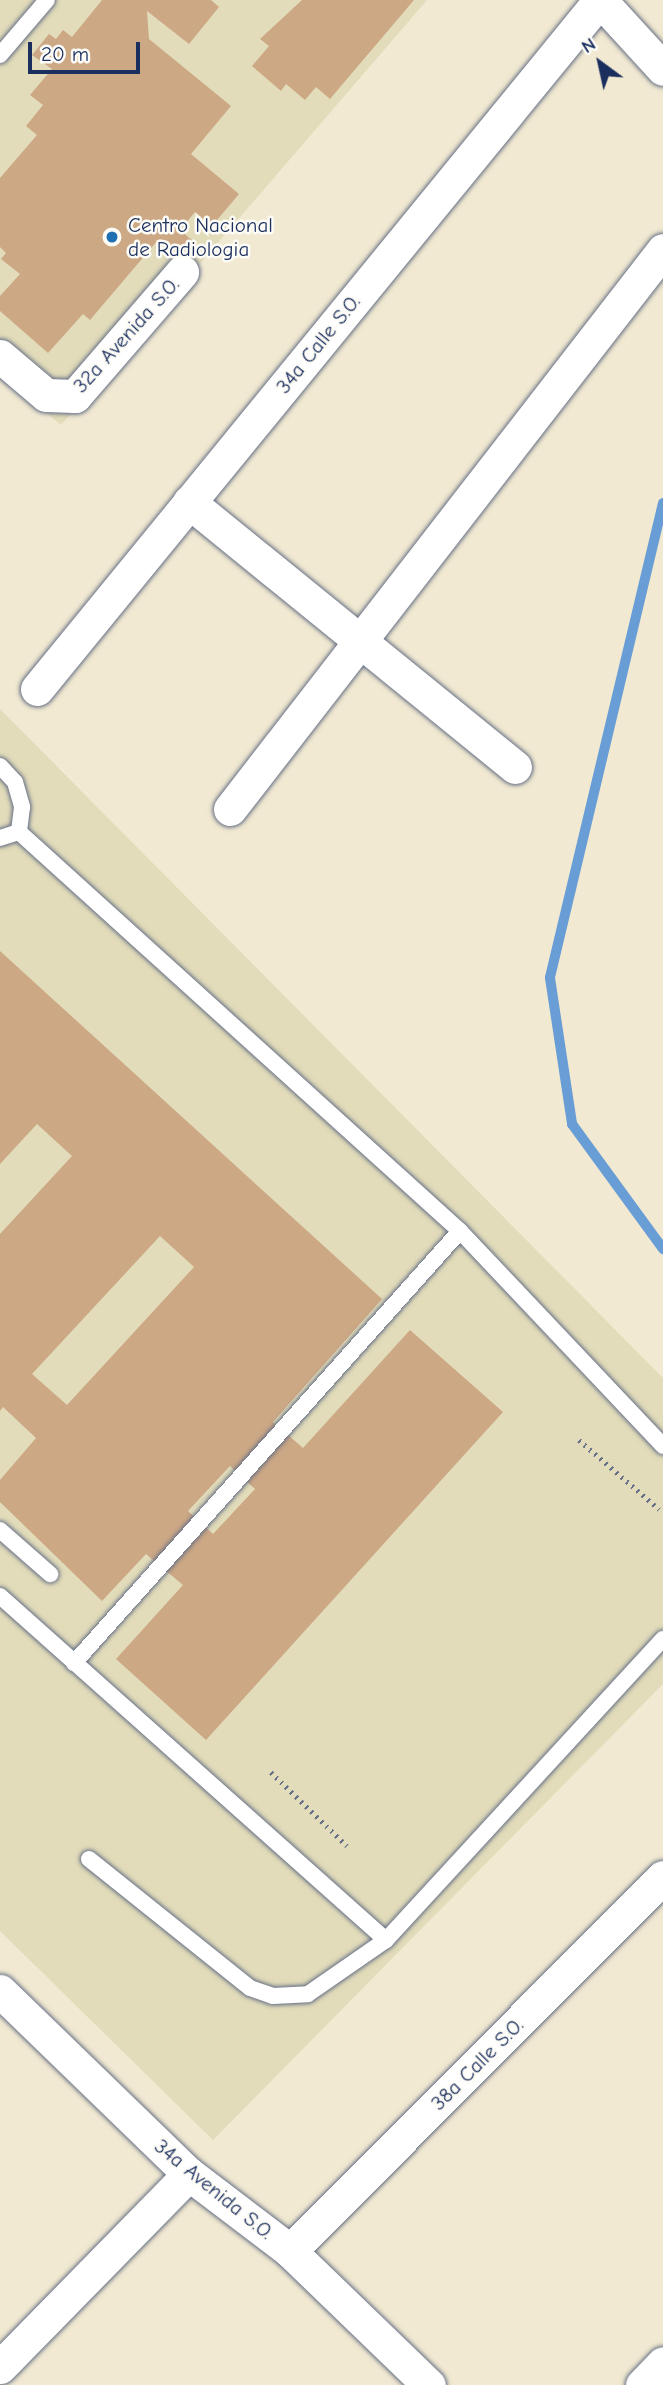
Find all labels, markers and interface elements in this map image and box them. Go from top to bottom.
scale bar [32,28,144,72]
north arrow [565,28,635,98]
text: N [577,33,600,58]
text: 20 m [41,42,89,66]
place label: Centro Nacional de Radiologia [128,212,273,262]
marker: Centro Nacional de Radiologia [102,227,122,247]
street label: 32a Avenida S.O. [68,272,184,398]
street label: 34a Calle S.O. [271,290,365,398]
street label: 38a Calle S.O. [425,2012,529,2116]
street label: 34a Avenida S.O. [149,2133,279,2245]

